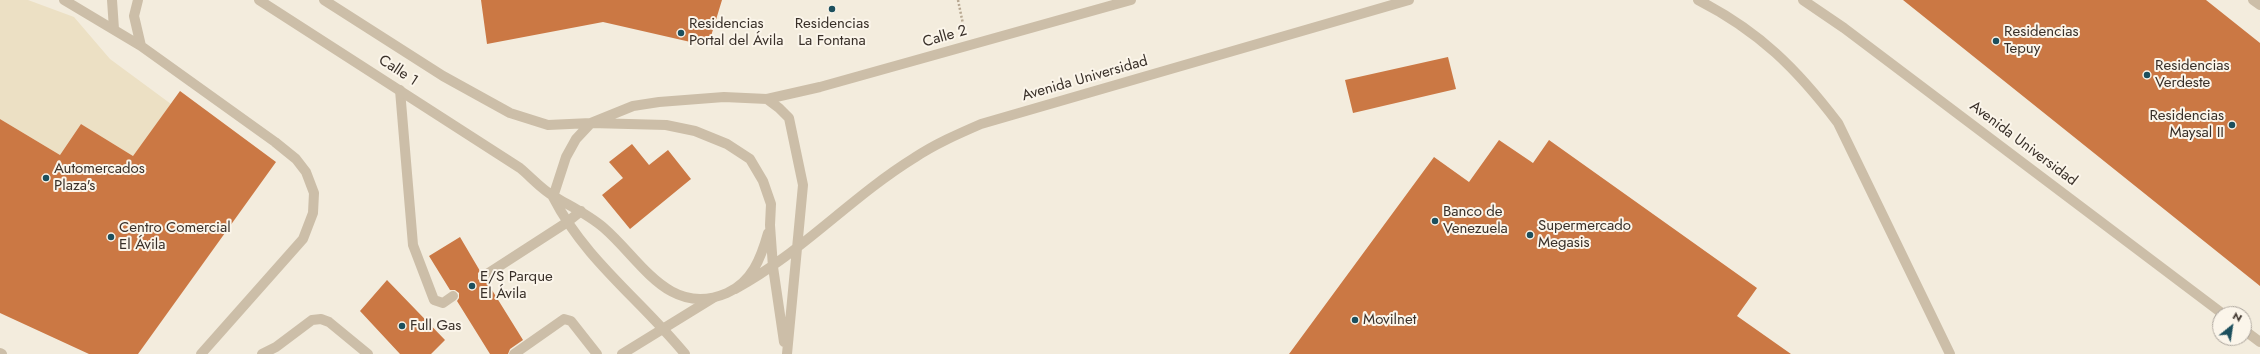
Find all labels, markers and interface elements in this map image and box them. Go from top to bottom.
marker: Residencias La Fontana [827,4,837,14]
place label: Residencias Portal del Ávila [689,15,783,50]
place label: Residencias La Fontana [795,15,869,50]
street label: Calle 2 [921,22,969,52]
place label: Residencias Tepuy [2004,23,2079,58]
marker: Residencias Portal del Ávila [676,28,686,38]
marker: Residencias Tepuy [1991,36,2001,46]
street label: Calle 1 [375,52,421,90]
street label: Avenida Universidad [1020,52,1150,106]
place label: Residencias Verdeste [2155,57,2230,92]
marker: Residencias Verdeste [2142,70,2152,80]
street label: Avenida Universidad [1966,98,2080,190]
place label: Residencias Maysal II [2149,107,2224,142]
marker: Residencias Maysal II [2227,120,2237,130]
place label: Automercados Plaza's [54,160,145,195]
marker: Automercados Plaza's [41,173,51,183]
place label: Banco de Venezuela [1443,203,1508,238]
marker: Banco de Venezuela [1430,216,1440,226]
place label: Supermercado Megasis [1538,217,1631,252]
place label: Centro Comercial El Ávila [119,219,231,254]
marker: Supermercado Megasis [1525,230,1535,240]
marker: Centro Comercial El Ávila [106,232,116,242]
place label: E/S Parque El Ávila [480,268,553,303]
marker: E/S Parque El Ávila [467,281,477,291]
north arrow [2212,306,2252,346]
text: N [2230,307,2245,326]
place label: Movilnet [1363,311,1416,329]
marker: Movilnet [1350,315,1360,325]
place label: Full Gas [410,317,461,335]
marker: Full Gas [397,321,407,331]

